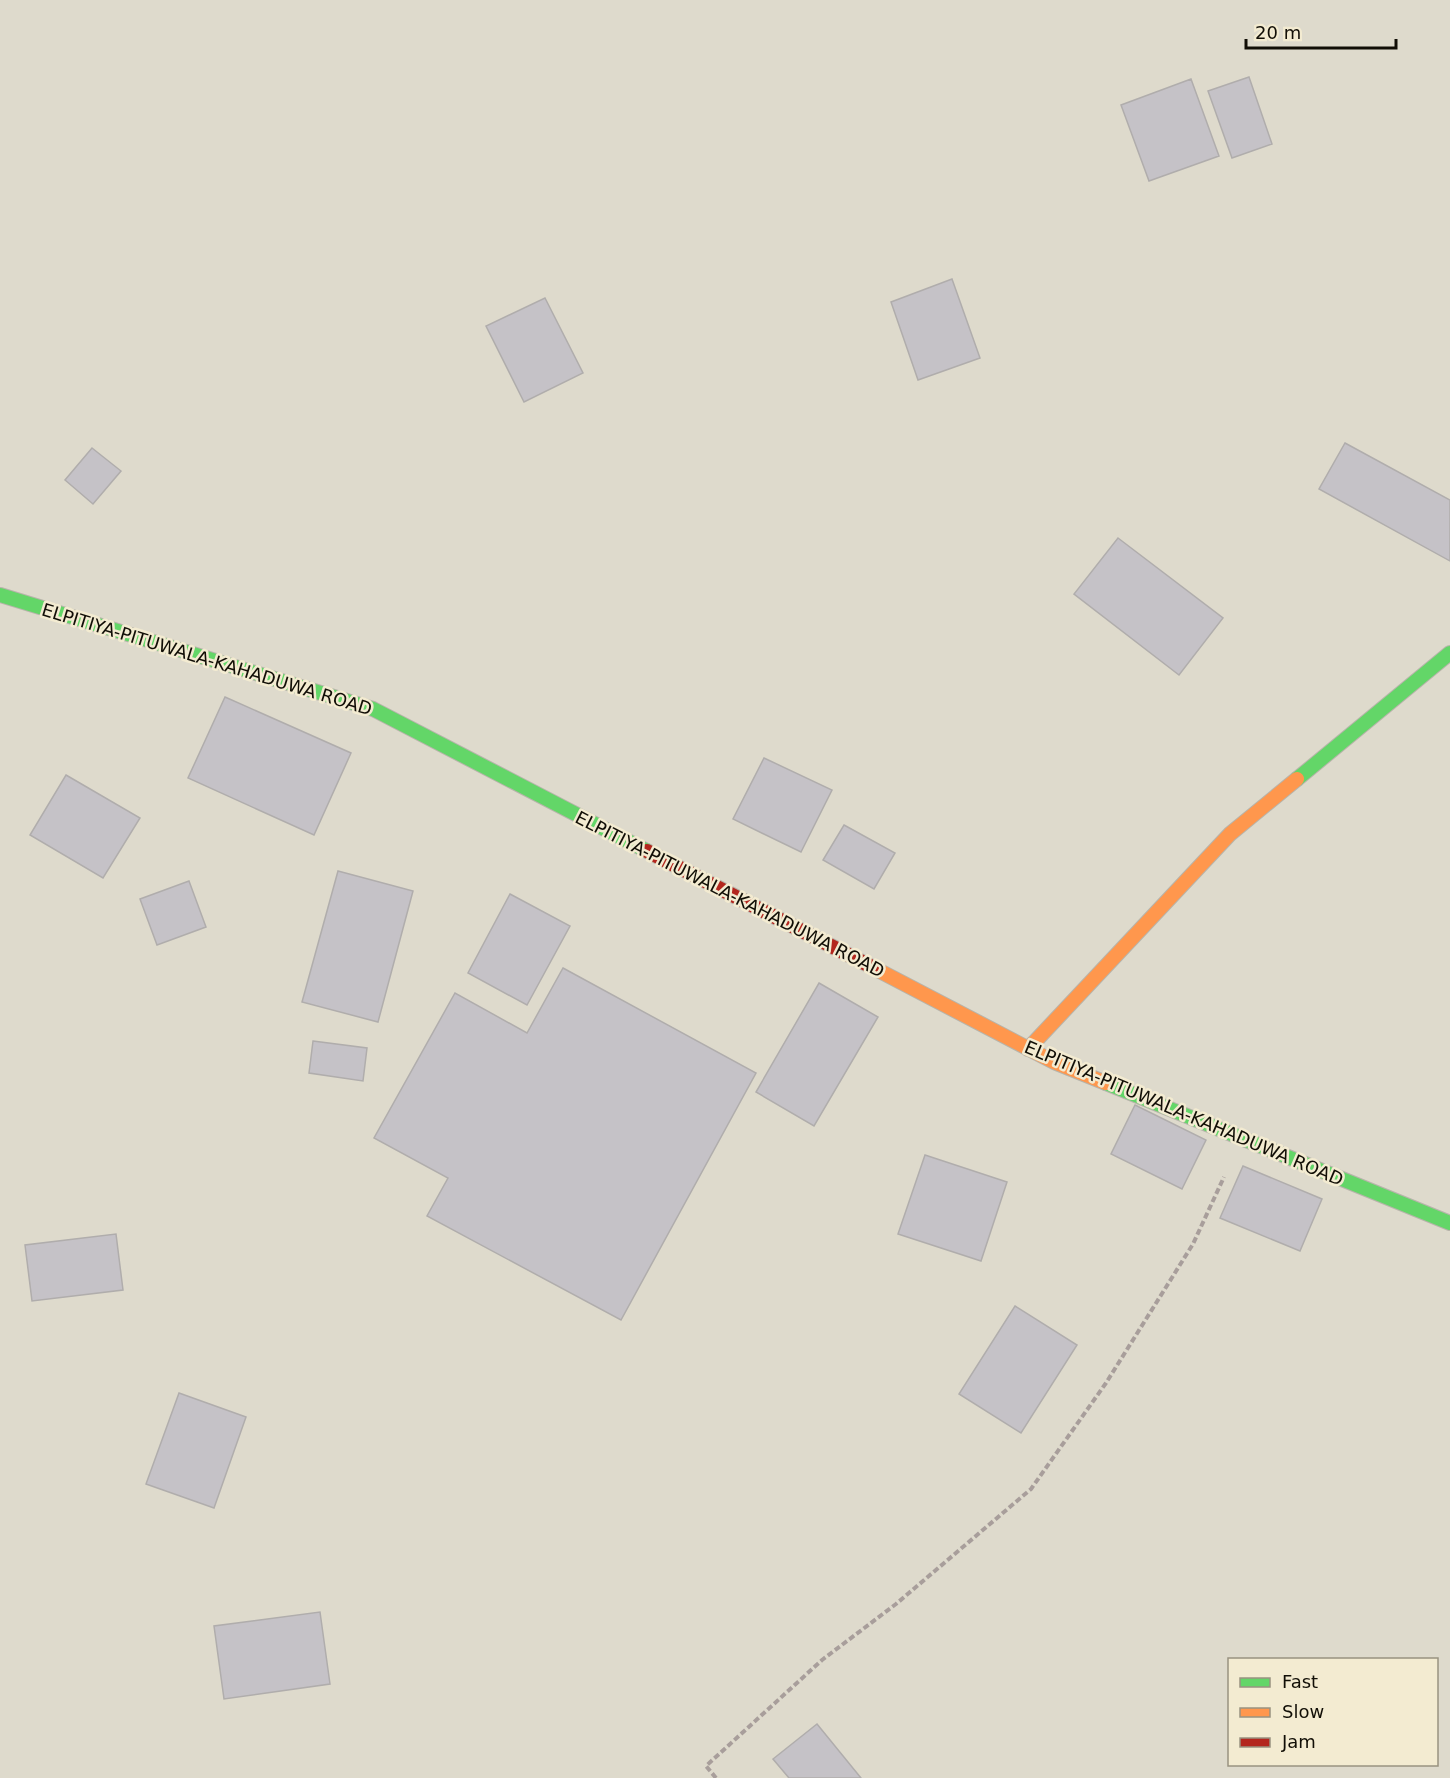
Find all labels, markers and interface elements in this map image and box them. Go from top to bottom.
scale bar [1246,12,1396,50]
text: 20 m [1255,22,1301,43]
street label: ELPITIYA-PITUWALA-KAHADUWA ROAD [39,599,375,719]
street label: ELPITIYA-PITUWALA-KAHADUWA ROAD [572,806,888,982]
street label: ELPITIYA-PITUWALA-KAHADUWA ROAD [1021,1036,1347,1190]
legend [1228,1658,1438,1766]
text: Fast [1282,1671,1318,1692]
text: Slow [1282,1701,1324,1722]
text: Jam [1281,1731,1316,1752]

